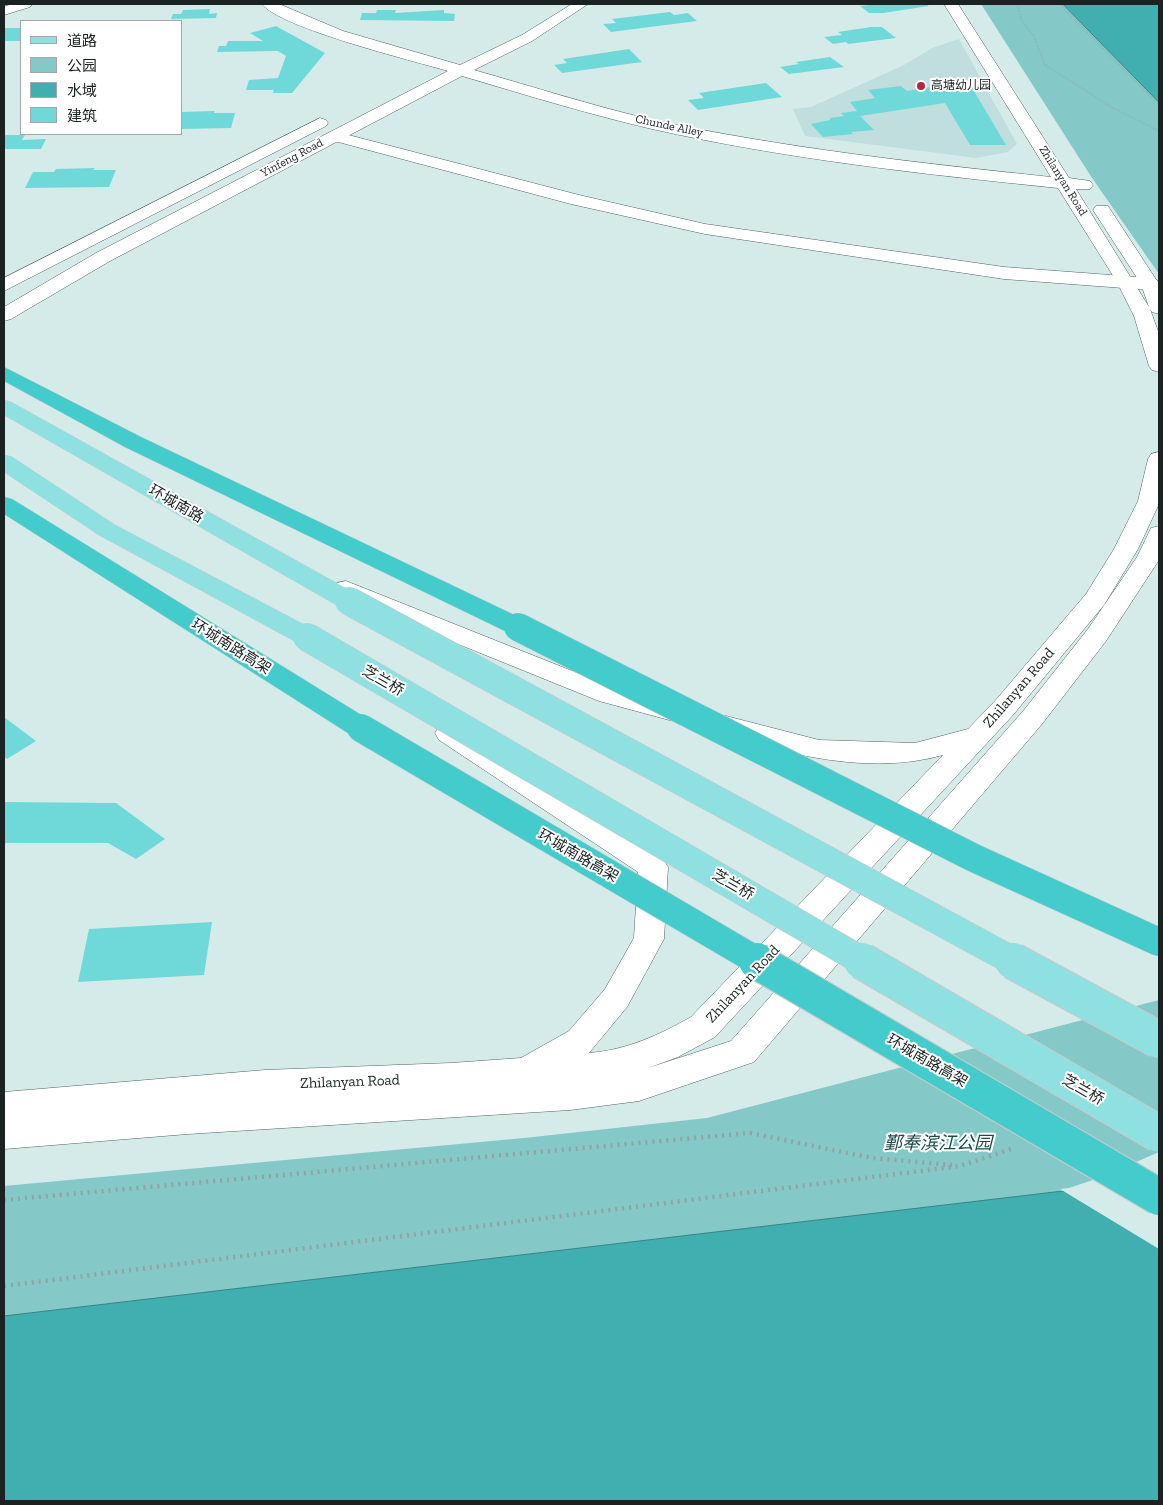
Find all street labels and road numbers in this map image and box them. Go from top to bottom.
street label: Chunde Alley [634,112,704,140]
street label: Yinfeng Road [258,136,326,180]
street label: Zhilanyan Road [1036,143,1090,219]
street label: 环城南路 [146,481,206,527]
street label: 环城南路高架 [188,616,274,678]
street label: Zhilanyan Road [979,644,1059,732]
street label: 芝兰桥 [359,662,407,700]
street label: 环城南路高架 [535,826,621,886]
street label: 芝兰桥 [709,866,757,904]
street label: Zhilanyan Road [702,941,784,1027]
street label: 环城南路高架 [884,1031,970,1091]
street label: Zhilanyan Road [300,1071,400,1093]
street label: 芝兰桥 [1059,1071,1107,1109]

